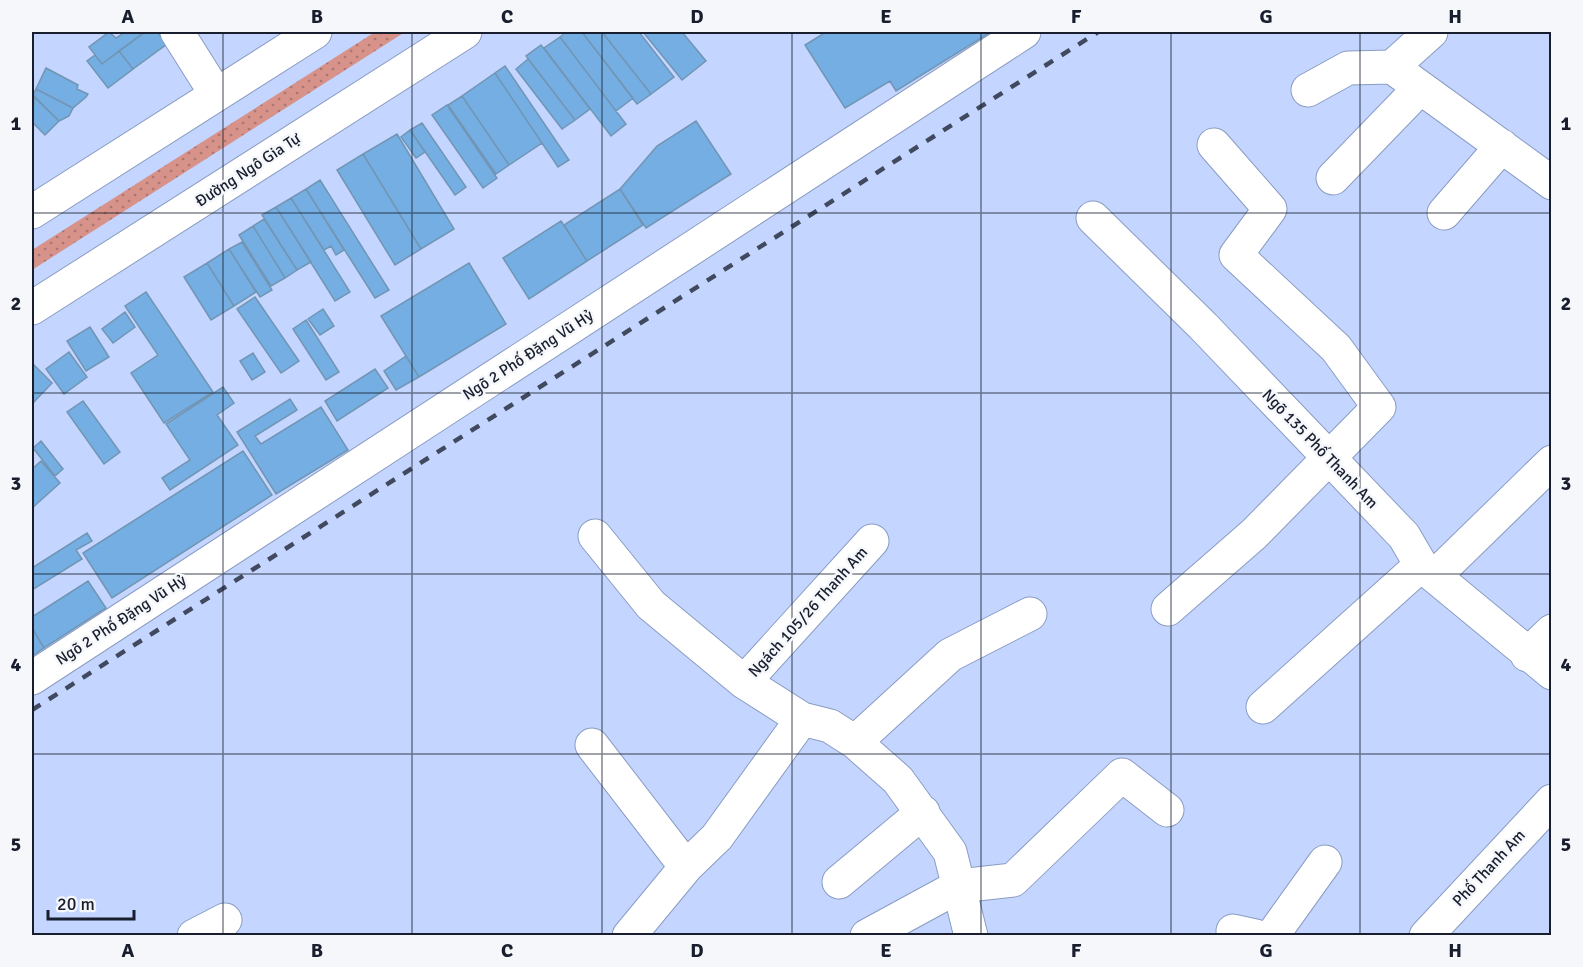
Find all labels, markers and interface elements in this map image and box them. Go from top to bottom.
text: A [122,4,135,29]
text: B [311,4,323,29]
text: C [501,4,513,29]
text: D [690,4,704,29]
text: E [880,4,892,29]
text: F [1071,4,1082,29]
text: G [1259,4,1273,29]
text: H [1448,4,1462,29]
text: 1 [11,111,22,136]
text: 1 [1561,111,1572,136]
street label: Đường Ngô Gia Tự [192,128,305,211]
text: 2 [11,291,21,316]
text: 2 [1561,291,1571,316]
street label: Ngõ 2 Phố Đặng Vũ Hỷ [459,305,597,405]
street label: Ngõ 135 Phố Thanh Am [1258,385,1382,513]
text: 3 [11,471,21,496]
text: 3 [1561,471,1571,496]
street label: Ngách 105/26 Thanh Am [744,543,872,681]
street label: Ngõ 2 Phố Đặng Vũ Hỷ [52,570,190,670]
text: 4 [11,652,22,677]
text: 4 [1561,652,1572,677]
street label: Phố Thanh Am [1448,825,1530,911]
text: 5 [11,832,21,857]
text: 5 [1561,832,1571,857]
scale bar [48,883,134,921]
text: 20 m [57,893,95,915]
text: A [122,938,135,963]
text: B [311,938,323,963]
text: C [501,938,513,963]
text: D [690,938,704,963]
text: E [880,938,892,963]
text: F [1071,938,1082,963]
text: G [1259,938,1273,963]
text: H [1448,938,1462,963]

